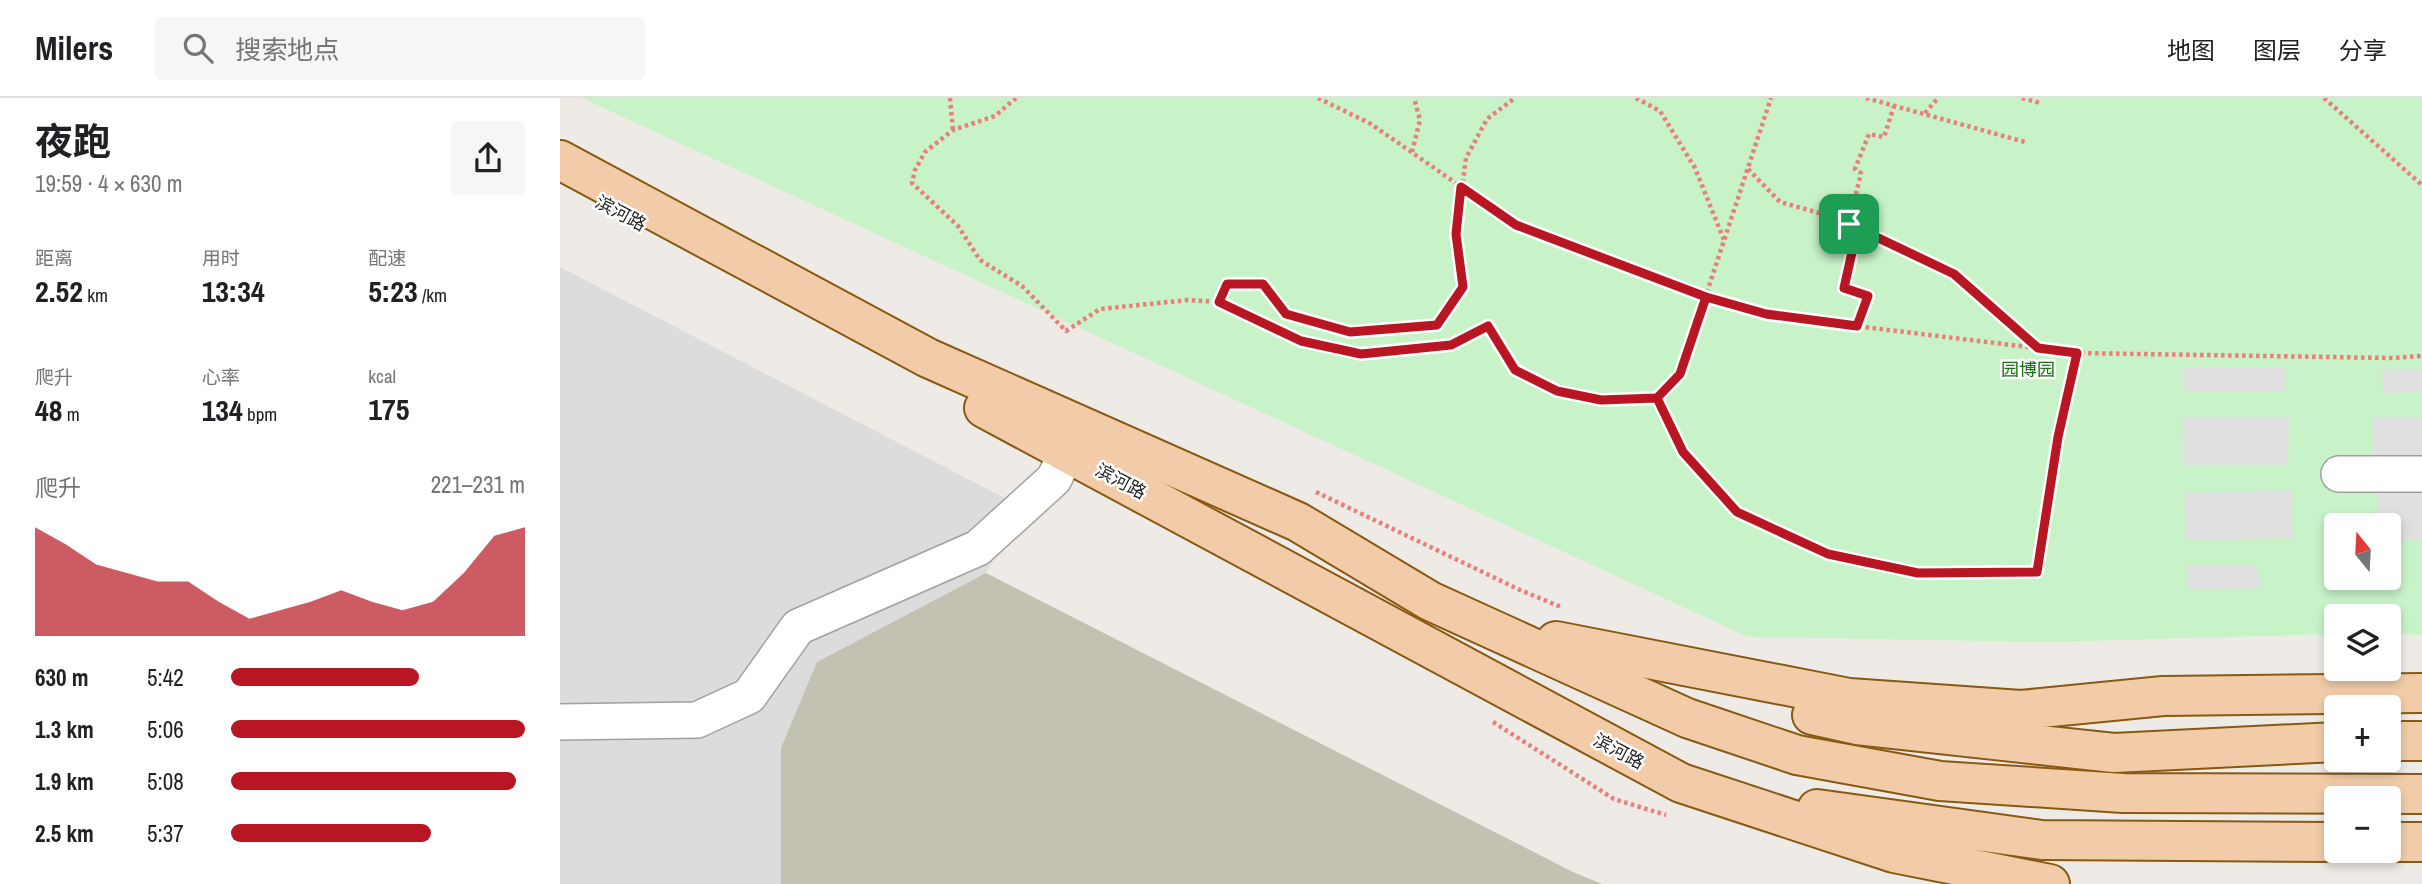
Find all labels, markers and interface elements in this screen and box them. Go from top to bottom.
search box [155,17,645,80]
text: Milers [35,26,113,70]
icon: search [179,29,217,67]
text: 搜索地点 [235,32,339,67]
text: 地图 [2167,34,2215,66]
text: 图层 [2253,34,2301,66]
text: 分享 [2339,34,2387,66]
text: 夜跑 [35,116,111,167]
button: share [451,121,525,195]
text: 19:59 · 4 × 630 m [35,168,182,199]
street label: 滨河路 [591,189,651,237]
pin [1819,194,1879,254]
icon: arrive [1830,205,1868,243]
text: 距离 [35,245,73,271]
text: 用时 [202,245,240,271]
text: 配速 [368,245,406,271]
text: 2.52 [35,271,83,311]
text: 13:34 [202,271,265,311]
text: 5:23 [368,271,418,311]
text: km [83,282,108,308]
text: /km [418,282,447,308]
park label: 园博园 [2001,357,2055,382]
text: kcal [368,363,396,389]
text: 爬升 [35,364,73,390]
text: 心率 [202,364,240,390]
text: 175 [368,389,409,429]
text: 48 [35,390,62,430]
text: 134 [202,390,243,430]
text: m [62,401,80,427]
text: bpm [243,401,277,427]
street label: 滨河路 [1091,457,1151,505]
text: 221–231 m [431,469,525,500]
text: 爬升 [35,472,81,503]
north arrow [2324,513,2401,590]
map controls [2324,513,2401,863]
button: layers [2324,604,2401,681]
text: 630 m [35,662,88,693]
text: 5:42 [147,662,184,693]
button: + [2324,695,2401,772]
text: 1.3 km [35,714,94,745]
text: 5:06 [147,714,184,745]
street label: 滨河路 [1589,727,1649,775]
text: 1.9 km [35,766,94,797]
text: 5:08 [147,766,184,797]
button: − [2324,786,2401,863]
text: 2.5 km [35,818,94,849]
text: 5:37 [147,818,184,849]

